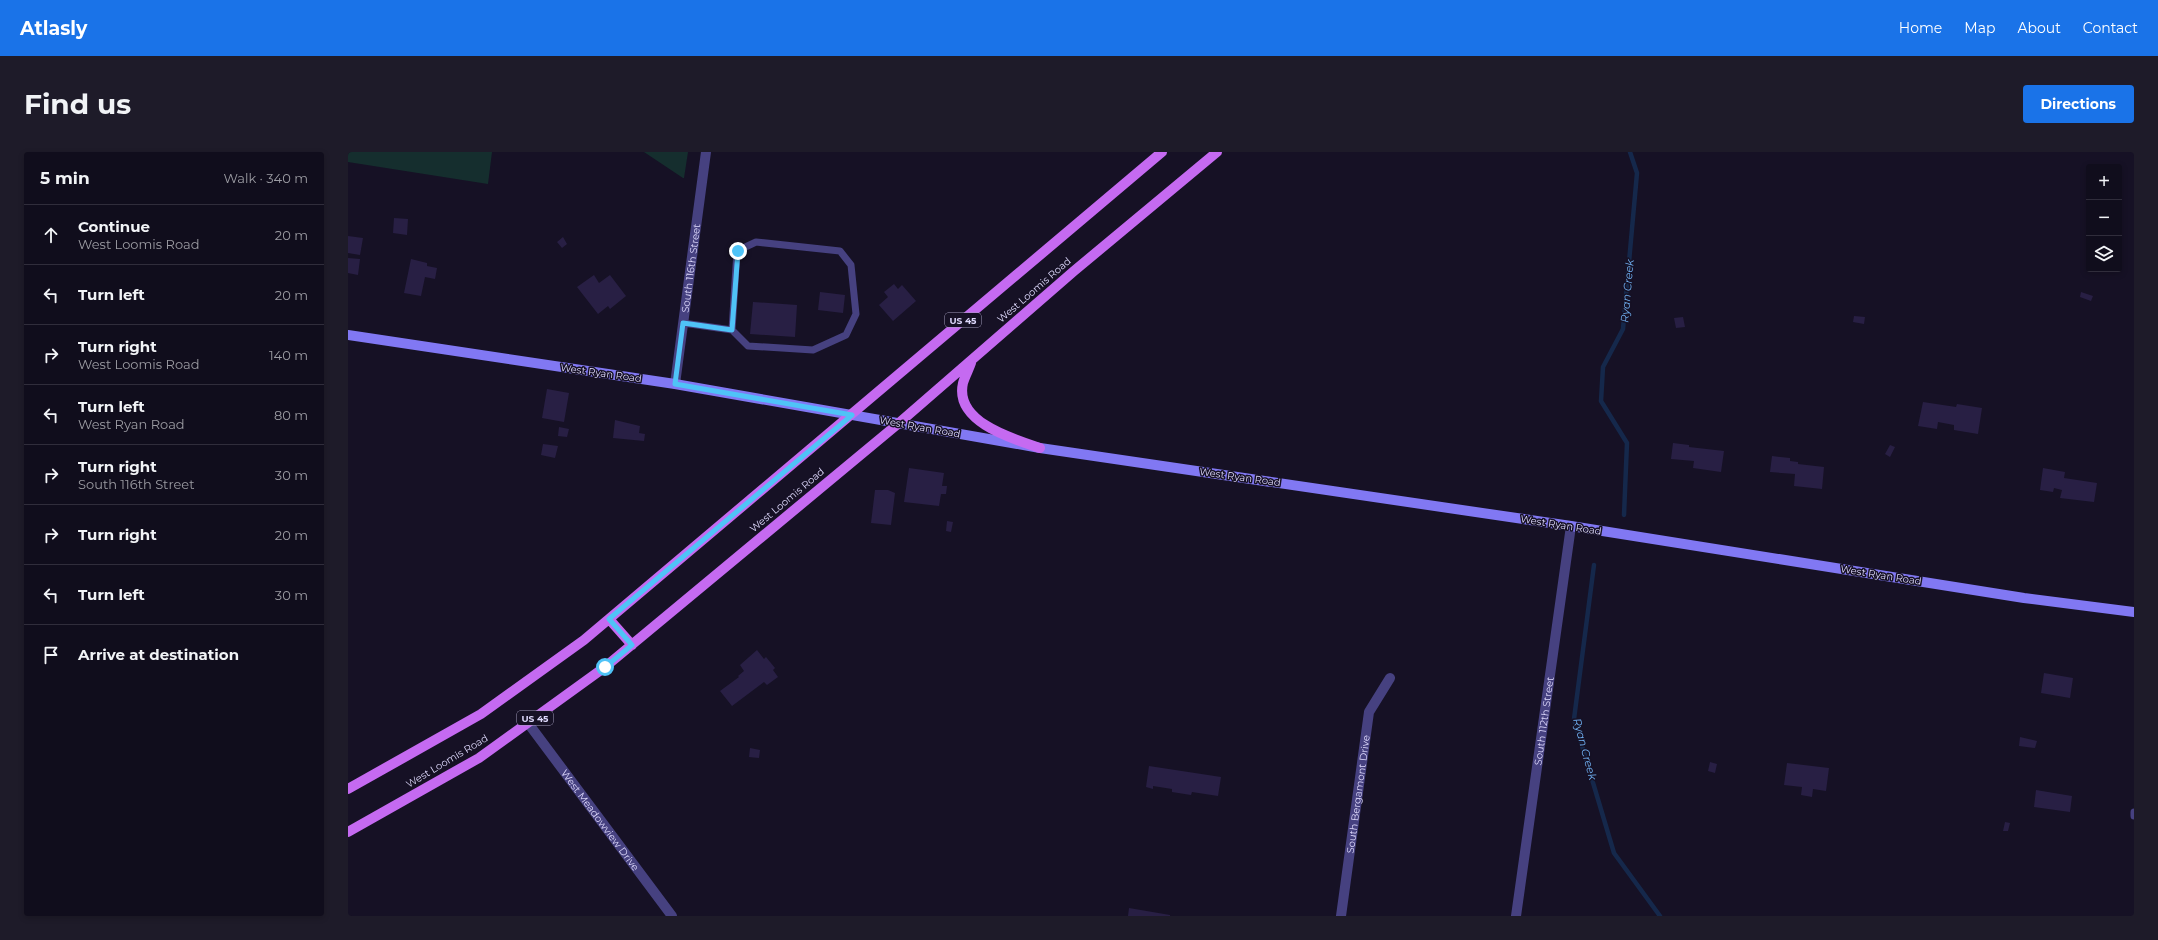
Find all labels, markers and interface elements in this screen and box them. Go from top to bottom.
text: Atlasly [20,17,87,40]
text: Home [1899,19,1942,37]
text: Map [1964,19,1995,37]
text: About [2017,19,2061,37]
text: Contact [2083,19,2138,37]
button: Directions [2023,85,2134,123]
text: Find us [24,87,131,121]
map controls [2086,164,2122,272]
button: + [2086,164,2122,200]
text: 5 min [40,168,90,188]
text: Walk · 340 m [224,170,308,186]
button: − [2086,200,2122,236]
text: Continue [78,217,150,236]
street label: South 116th Street [678,223,703,313]
icon: ahead [40,224,62,246]
text: 20 m [275,227,308,243]
text: West Loomis Road [78,236,200,252]
button: layers [2086,236,2122,272]
route end [729,242,747,260]
street label: West Loomis Road [994,254,1074,326]
water label: Ryan Creek [1617,258,1637,323]
icon: left [40,284,62,306]
text: Turn left [78,285,145,304]
text: 20 m [275,287,308,303]
road number: US 45 [945,313,981,327]
text: Turn right [78,337,157,356]
icon: right [40,344,62,366]
text: 140 m [269,347,308,363]
text: West Loomis Road [78,356,200,372]
street label: West Ryan Road [559,361,643,385]
text: Turn left [78,397,145,416]
icon: left [40,404,62,426]
text: 80 m [274,407,308,423]
street label: West Ryan Road [878,413,962,441]
text: West Ryan Road [78,416,185,432]
text: Turn right [78,457,157,476]
icon: right [40,464,62,486]
street label: West Loomis Road [747,465,827,535]
street label: West Ryan Road [1198,465,1282,489]
text: 30 m [275,467,308,483]
text: South 116th Street [78,476,194,492]
street label: West Ryan Road [1519,512,1603,538]
icon: right [40,524,62,546]
text: Turn right [78,525,157,544]
text: 20 m [275,527,308,543]
street label: West Ryan Road [1839,562,1923,588]
icon: left [40,584,62,606]
text: Turn left [78,585,145,604]
text: 30 m [275,587,308,603]
icon: arrive [40,644,62,666]
text: Arrive at destination [78,645,239,664]
route start [596,658,614,676]
street label: South 112th Street [1531,676,1556,766]
road number: US 45 [517,711,553,725]
water label: Ryan Creek [1570,717,1600,782]
street label: West Loomis Road [404,731,490,791]
street label: South Bergamont Drive [1343,734,1372,854]
street label: West Meadowview Drive [558,767,642,873]

